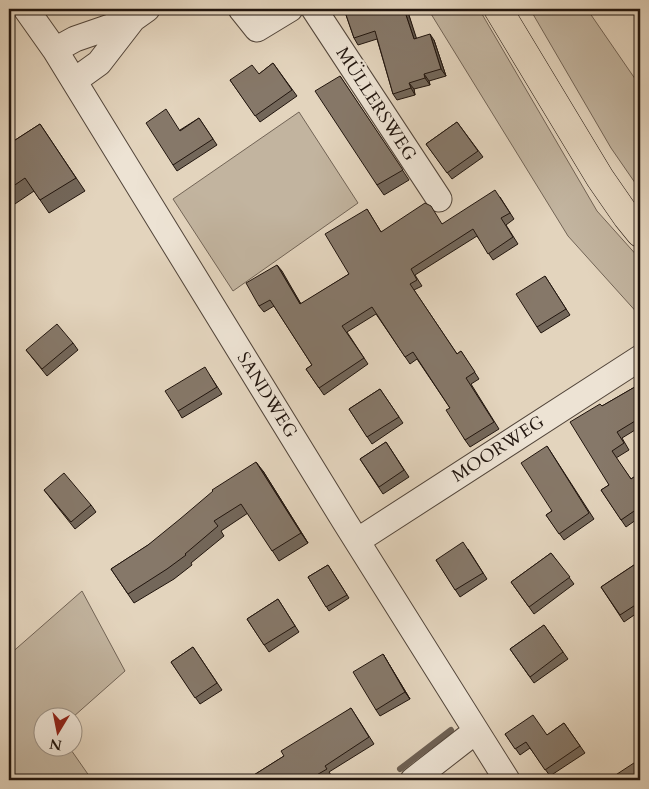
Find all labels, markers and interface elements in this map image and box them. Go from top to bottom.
street label: MÜLLERSWEG [330,42,422,166]
street label: SANDWEG [231,347,303,443]
street label: MOORWEG [447,410,549,488]
north arrow [32,706,82,756]
text: N [48,734,63,755]

